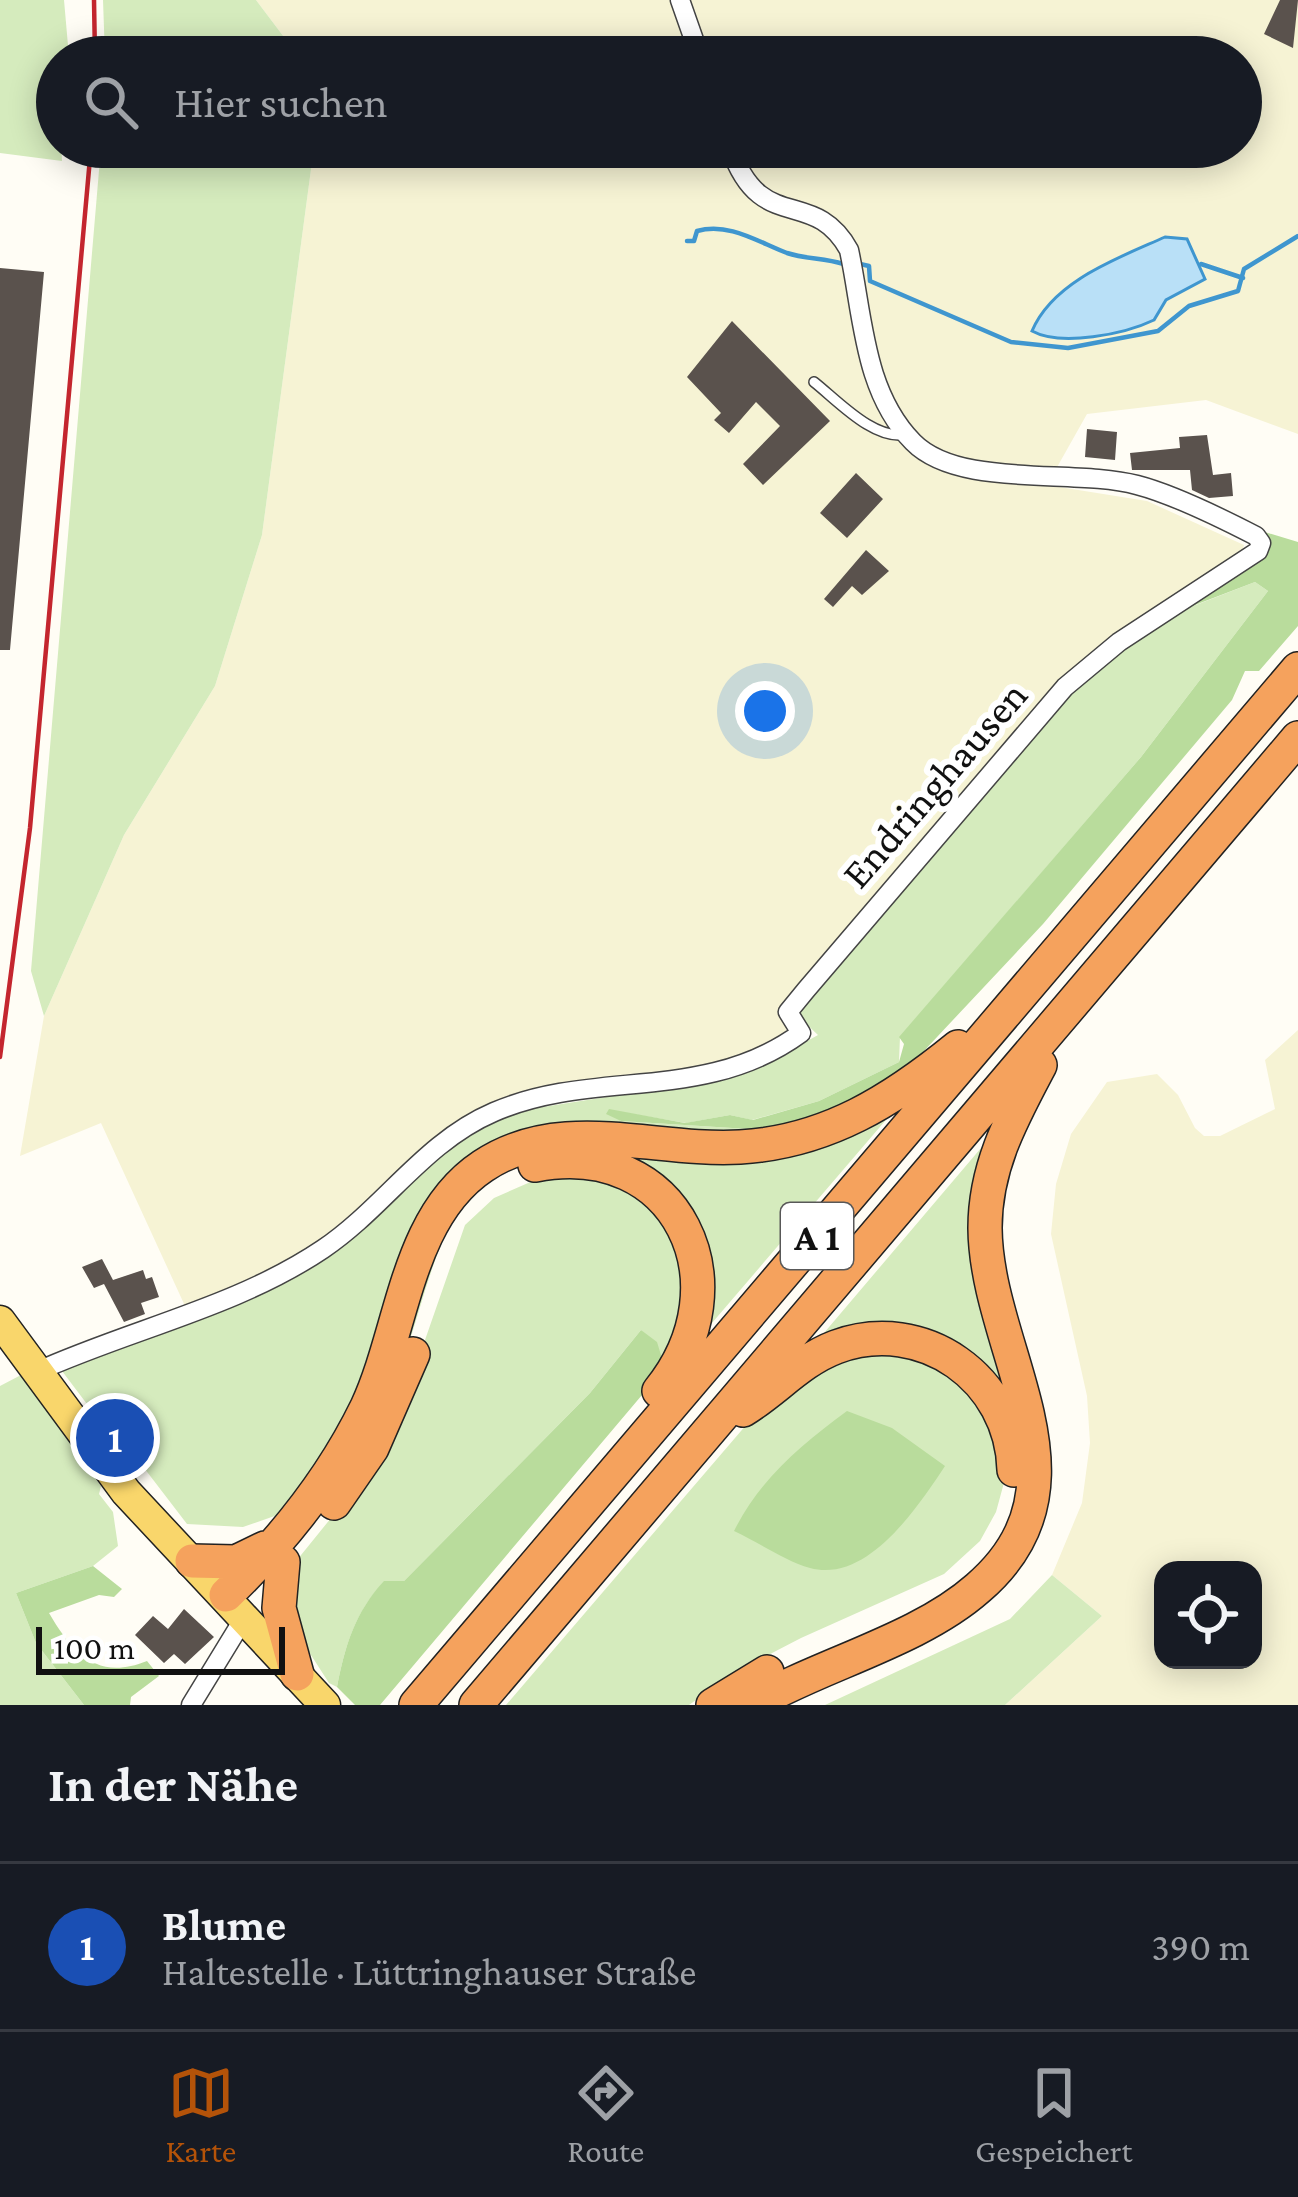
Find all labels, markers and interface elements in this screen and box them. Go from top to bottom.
search box [36,36,1262,168]
icon: search [78,69,144,135]
text: Hier suchen [174,77,388,127]
street label: Endringhausen [832,671,1036,897]
your location [735,681,795,741]
road number: A 1 [781,1203,853,1269]
pin: 1 [76,1393,154,1483]
map controls [1154,1561,1262,1669]
button: locate [1154,1561,1262,1669]
scale bar [36,1621,285,1674]
text: 100 m [54,1629,135,1666]
text: In der Nähe [48,1755,298,1812]
text: Blume [162,1900,286,1950]
text: 1 [80,1925,94,1968]
text: 390 m [1151,1925,1250,1968]
text: Haltestelle · Lüttringhauser Straße [162,1950,696,1993]
tab: Karte [165,2060,236,2169]
tab: Route [567,2060,644,2169]
tab: Gespeichert [975,2060,1132,2169]

